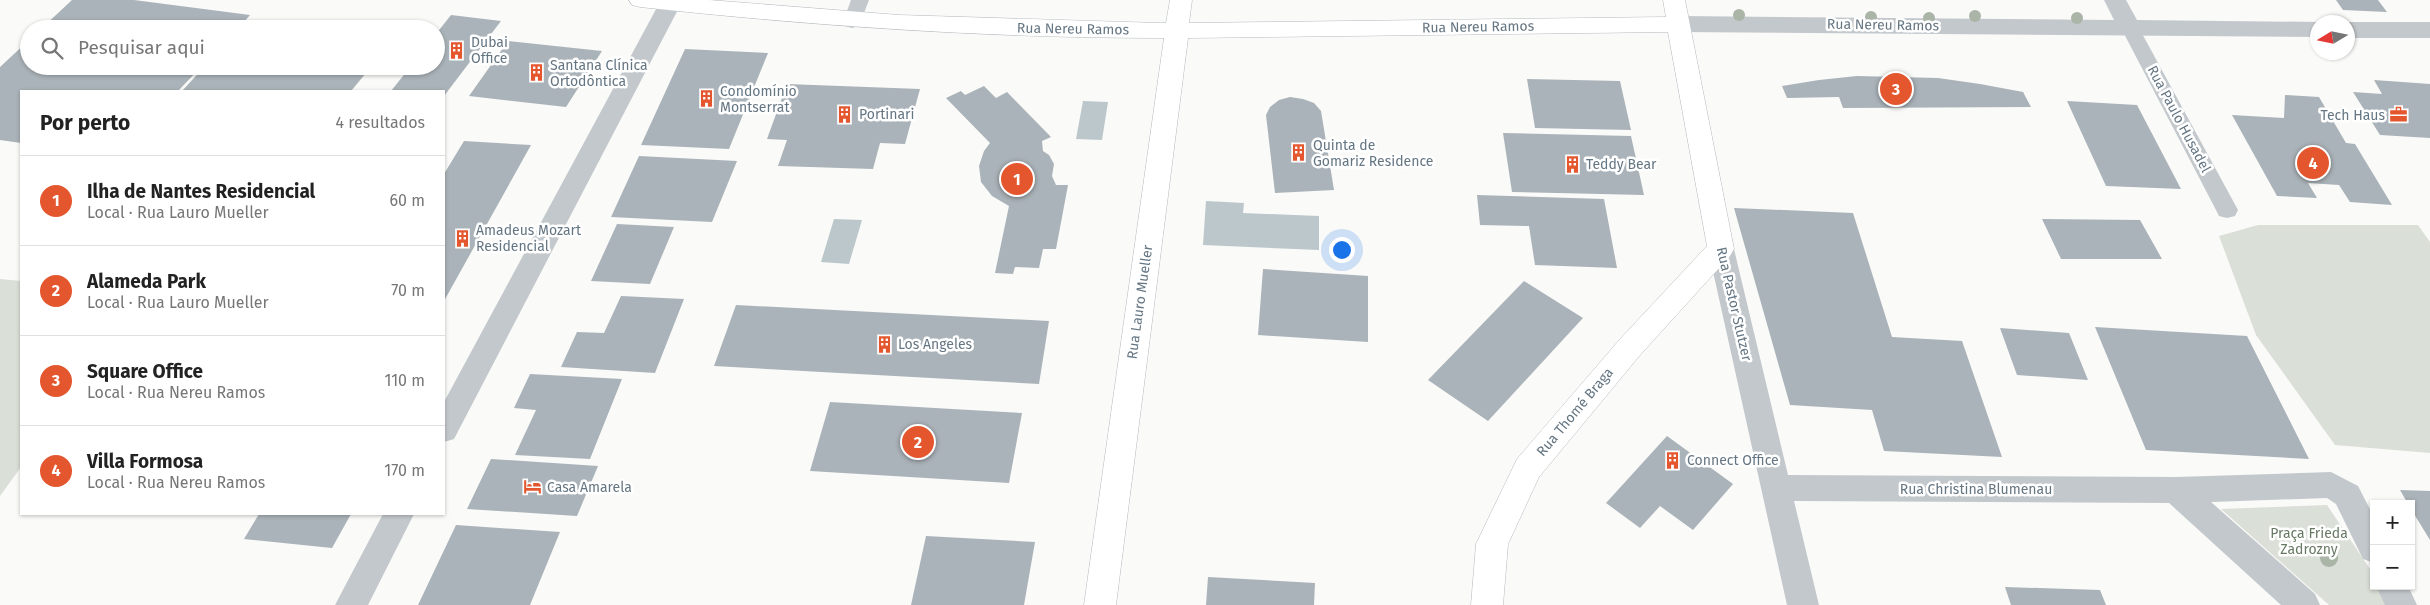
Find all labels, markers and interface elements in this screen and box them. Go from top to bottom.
north arrow [2310,15,2355,60]
street label: Rua Nereu Ramos [1827,16,1940,34]
street label: Rua Nereu Ramos [1422,18,1535,36]
search box [20,20,445,75]
street label: Rua Nereu Ramos [1017,20,1130,38]
icon: search [38,34,66,62]
place label: Dubai Office [471,34,508,67]
text: Pesquisar aqui [78,36,205,59]
building icon: Dubai Office [447,40,467,60]
place label: Santana Clínica Ortodôntica [550,57,648,90]
building icon: Santana Clínica Ortodôntica [526,63,546,83]
street label: Rua Paulo Husadel [2144,63,2214,175]
pin: 3 [1880,70,1912,108]
place label: Condomínio Montserrat [720,83,797,116]
building icon: Condomínio Montserrat [696,89,716,109]
building icon: Portinari [835,104,855,124]
office icon: Tech Haus [2389,105,2409,125]
place label: Portinari [859,106,914,123]
place label: Tech Haus [2320,107,2385,124]
text: Por perto [40,110,130,136]
text: 4 resultados [336,113,425,132]
place label: Quinta de Gomariz Residence [1313,137,1433,170]
building icon: Quinta de Gomariz Residence [1289,143,1309,163]
pin: 4 [2297,144,2329,182]
building icon: Teddy Bear [1562,154,1582,174]
place label: Teddy Bear [1586,156,1657,173]
pin: 1 [1001,160,1033,198]
text: Ilha de Nantes Residencial [87,180,315,203]
text: 1 [52,191,60,210]
text: 60 m [390,191,425,210]
text: Local · Rua Lauro Mueller [87,203,269,222]
place label: Amadeus Mozart Residencial [476,222,582,255]
building icon: Amadeus Mozart Residencial [452,228,472,248]
your location [1329,237,1355,263]
street label: Rua Lauro Mueller [1124,243,1157,360]
street label: Rua Pastor Stutzer [1713,245,1756,363]
text: Alameda Park [87,270,206,293]
text: 2 [52,281,60,300]
text: 70 m [391,281,425,300]
text: Local · Rua Lauro Mueller [87,293,269,312]
building icon: Los Angeles [874,334,894,354]
place label: Los Angeles [898,336,973,353]
text: Square Office [87,360,203,383]
street label: Rua Thomé Braga [1533,364,1617,460]
text: 3 [52,371,60,390]
text: 110 m [384,371,425,390]
text: Local · Rua Nereu Ramos [87,383,265,402]
pin: 2 [902,423,934,461]
text: Villa Formosa [87,450,203,473]
building icon: Connect Office [1663,450,1683,470]
place label: Connect Office [1687,452,1779,469]
text: 4 [51,461,61,480]
text: 170 m [384,461,425,480]
text: Local · Rua Nereu Ramos [87,473,265,492]
hotel icon: Casa Amarela [523,477,543,497]
place label: Casa Amarela [547,479,632,496]
street label: Rua Christina Blumenau [1900,481,2052,498]
map controls [2370,500,2415,590]
button: + [2370,500,2415,545]
park label: Praça Frieda Zadrozny [2270,525,2348,558]
button: − [2370,545,2415,590]

